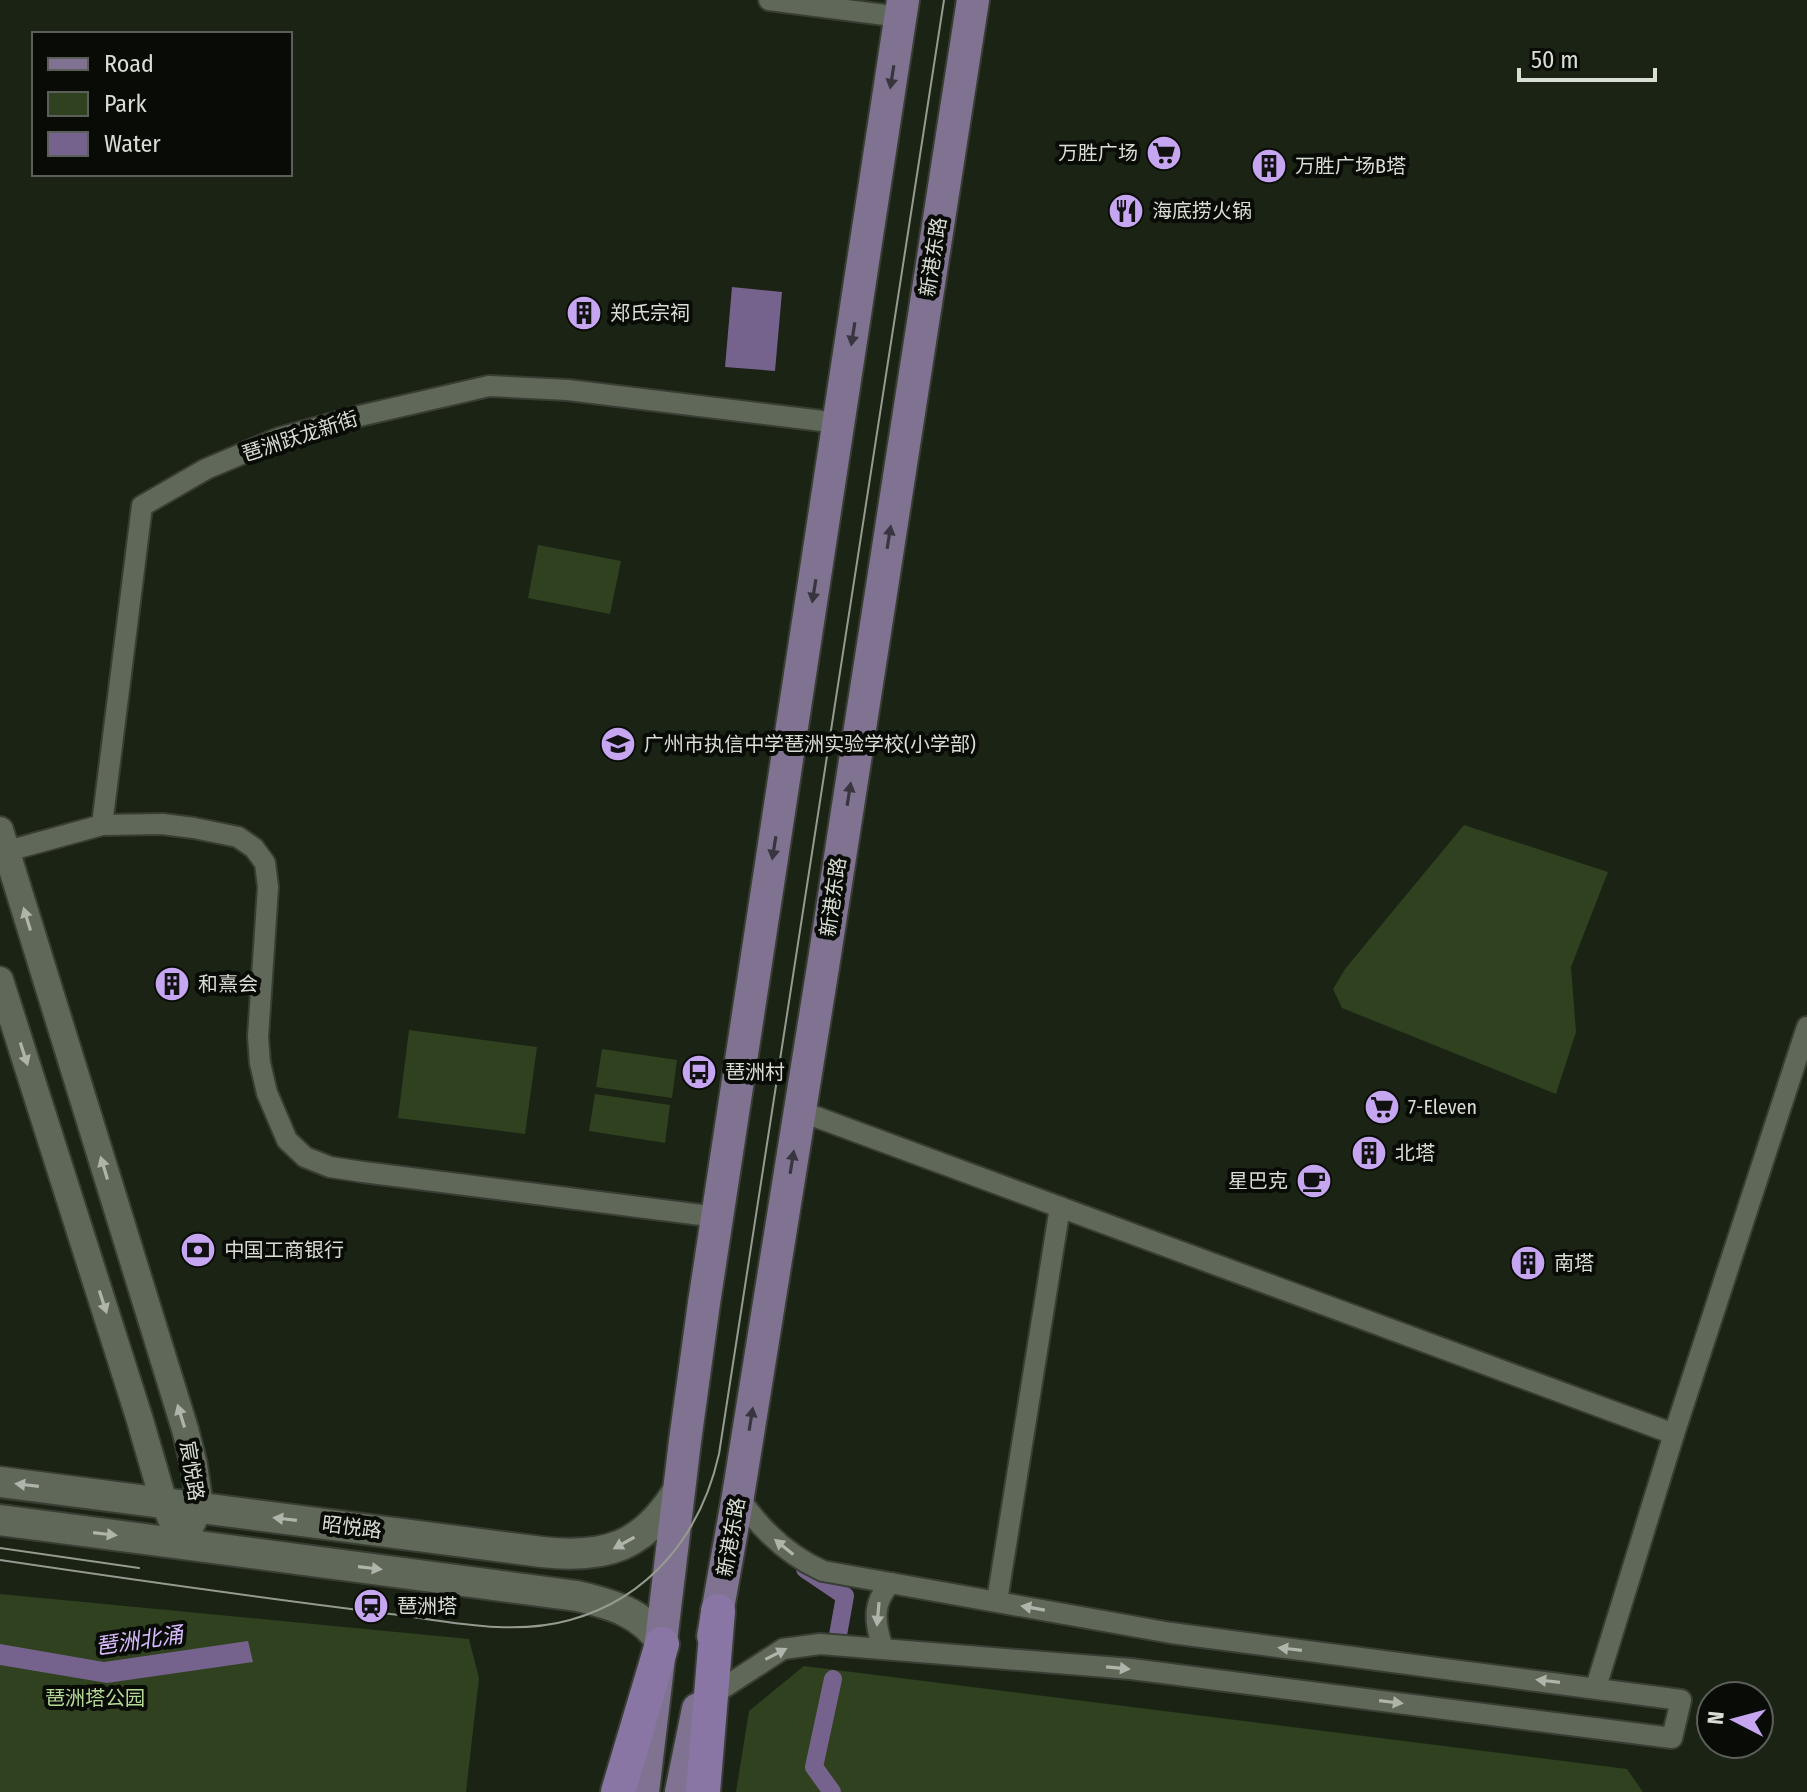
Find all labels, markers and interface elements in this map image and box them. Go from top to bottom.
legend [32,32,292,176]
scale bar [1519,32,1655,82]
text: 50 m [1531,46,1579,74]
text: Road [104,50,154,78]
one-way arrow [885,65,898,90]
text: Park [104,90,147,118]
text: Water [104,130,161,158]
supermarket icon: 万胜广场 [1145,134,1183,172]
place label: 万胜广场 [1058,141,1138,165]
building icon: 万胜广场B塔 [1250,147,1288,185]
place label: 万胜广场B塔 [1295,154,1406,178]
restaurant icon: 海底捞火锅 [1107,192,1145,230]
place label: 海底捞火锅 [1152,199,1252,223]
street label: 新港东路 [915,216,951,298]
building icon: 郑氏宗祠 [565,294,603,332]
place label: 郑氏宗祠 [610,301,690,325]
one-way arrow [846,322,859,347]
street label: 琶洲跃龙新街 [239,406,361,466]
one-way arrow [883,525,896,550]
one-way arrow [807,579,819,604]
school or university icon: 广州市执信中学琶洲实验学校(小学部) [599,725,637,763]
place label: 广州市执信中学琶洲实验学校(小学部) [644,732,976,756]
one-way arrow [843,781,855,806]
one-way arrow [767,836,780,861]
street label: 新港东路 [816,856,850,938]
one-way arrow [20,907,33,931]
building icon: 和熹会 [153,965,191,1003]
place label: 和熹会 [198,972,258,996]
one-way arrow [18,1043,30,1067]
bus stop icon: 琶洲村 [680,1053,718,1091]
place label: 琶洲村 [725,1060,785,1084]
supermarket icon: 7-Eleven [1363,1088,1401,1126]
place label: 7-Eleven [1408,1095,1477,1119]
building icon: 北塔 [1350,1134,1388,1172]
place label: 北塔 [1395,1141,1435,1165]
one-way arrow [786,1149,799,1174]
one-way arrow [97,1155,110,1179]
cafe icon: 星巴克 [1295,1162,1333,1200]
place label: 星巴克 [1228,1169,1288,1193]
bank icon: 中国工商银行 [179,1231,217,1269]
place label: 中国工商银行 [224,1238,344,1262]
building icon: 南塔 [1509,1244,1547,1282]
place label: 南塔 [1554,1251,1594,1275]
one-way arrow [97,1290,109,1314]
one-way arrow [174,1404,187,1428]
one-way arrow [745,1406,757,1431]
street label: 宸悦路 [175,1439,209,1503]
one-way arrow [15,1479,40,1492]
street label: 新港东路 [712,1496,750,1578]
street label: 昭悦路 [321,1511,383,1543]
one-way arrow [272,1512,297,1525]
one-way arrow [93,1528,118,1541]
one-way arrow [613,1536,636,1549]
one-way arrow [774,1539,794,1556]
one-way arrow [358,1562,383,1575]
station icon: 琶洲塔 [352,1587,390,1625]
place label: 琶洲塔 [397,1594,457,1618]
one-way arrow [1021,1601,1046,1614]
one-way arrow [871,1602,884,1627]
water label: 琶洲北涌 [94,1621,187,1660]
one-way arrow [1277,1643,1302,1656]
one-way arrow [765,1647,788,1661]
one-way arrow [1106,1662,1131,1675]
one-way arrow [1535,1674,1560,1687]
north arrow [1695,1680,1775,1760]
park label: 琶洲塔公园 [45,1686,145,1710]
one-way arrow [1379,1696,1404,1709]
text: N [1701,1710,1730,1726]

